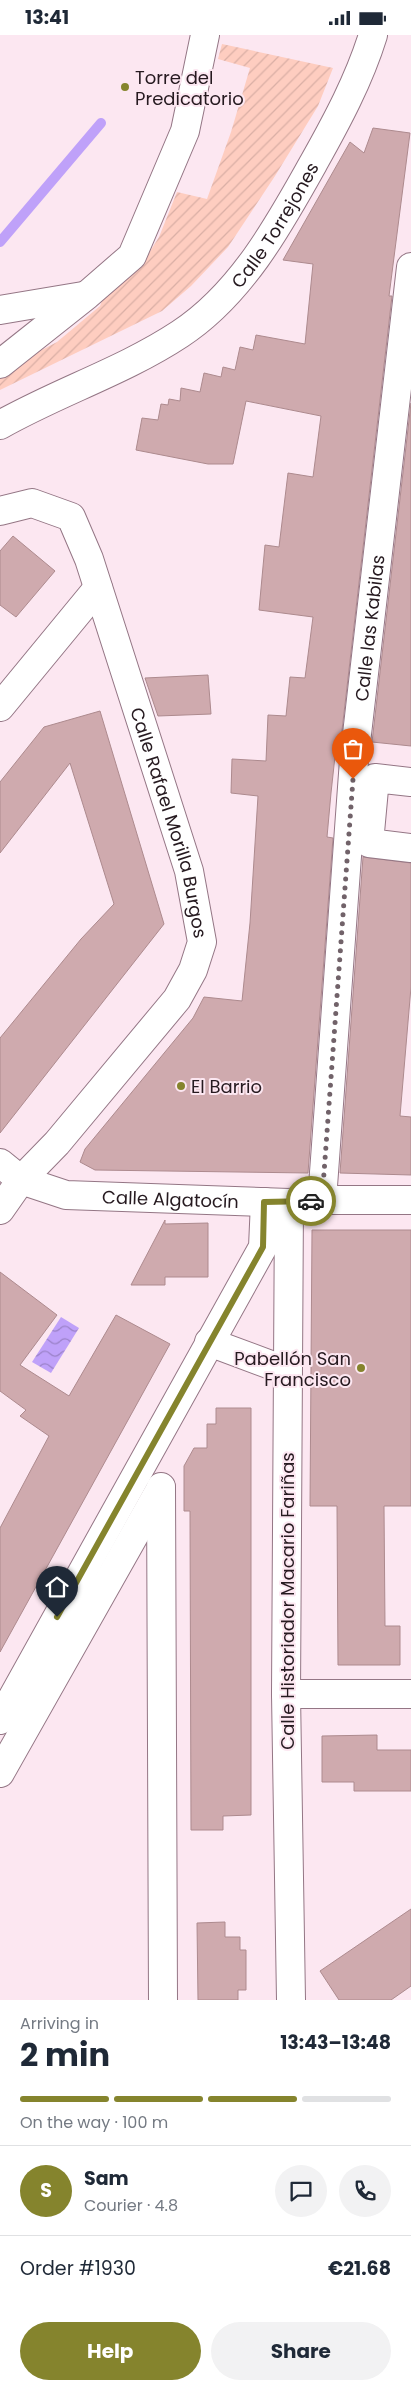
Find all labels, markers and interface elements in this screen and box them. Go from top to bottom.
text: 13:41 [25,4,69,31]
place label: Torre del Predicatorio [135,65,244,111]
marker: Torre del Predicatorio [119,81,131,93]
street label: Calle Torrejones [225,157,324,293]
street label: Calle las Kabilas [348,553,390,703]
street label: Calle Rafael Morilla Burgos [125,704,214,940]
pin [332,728,374,779]
icon: bag [339,735,367,763]
place label: El Barrio [191,1074,262,1099]
marker: El Barrio [175,1080,187,1092]
courier [286,1176,336,1226]
street label: Calle Algatocín [102,1184,239,1214]
icon: car [297,1187,325,1215]
place label: Pabellón San Francisco [234,1346,351,1392]
marker: Pabellón San Francisco [355,1362,367,1374]
street label: Calle Historiador Macario Fariñas [275,1452,300,1750]
pin [36,1566,78,1617]
icon: home [43,1573,71,1601]
text: Arriving in [20,2012,99,2035]
text: 13:43–13:48 [280,2029,391,2056]
text: 2 min [20,2032,110,2077]
text: On the way · 100 m [20,2111,168,2134]
text: Sam [84,2165,129,2192]
button: chat [275,2165,327,2217]
button: phone [339,2165,391,2217]
text: S [40,2177,52,2204]
text: Courier · 4.8 [84,2194,178,2217]
text: Order #1930 [20,2255,136,2282]
text: €21.68 [328,2255,391,2282]
button: Help [20,2322,201,2380]
button: Share [211,2322,391,2380]

